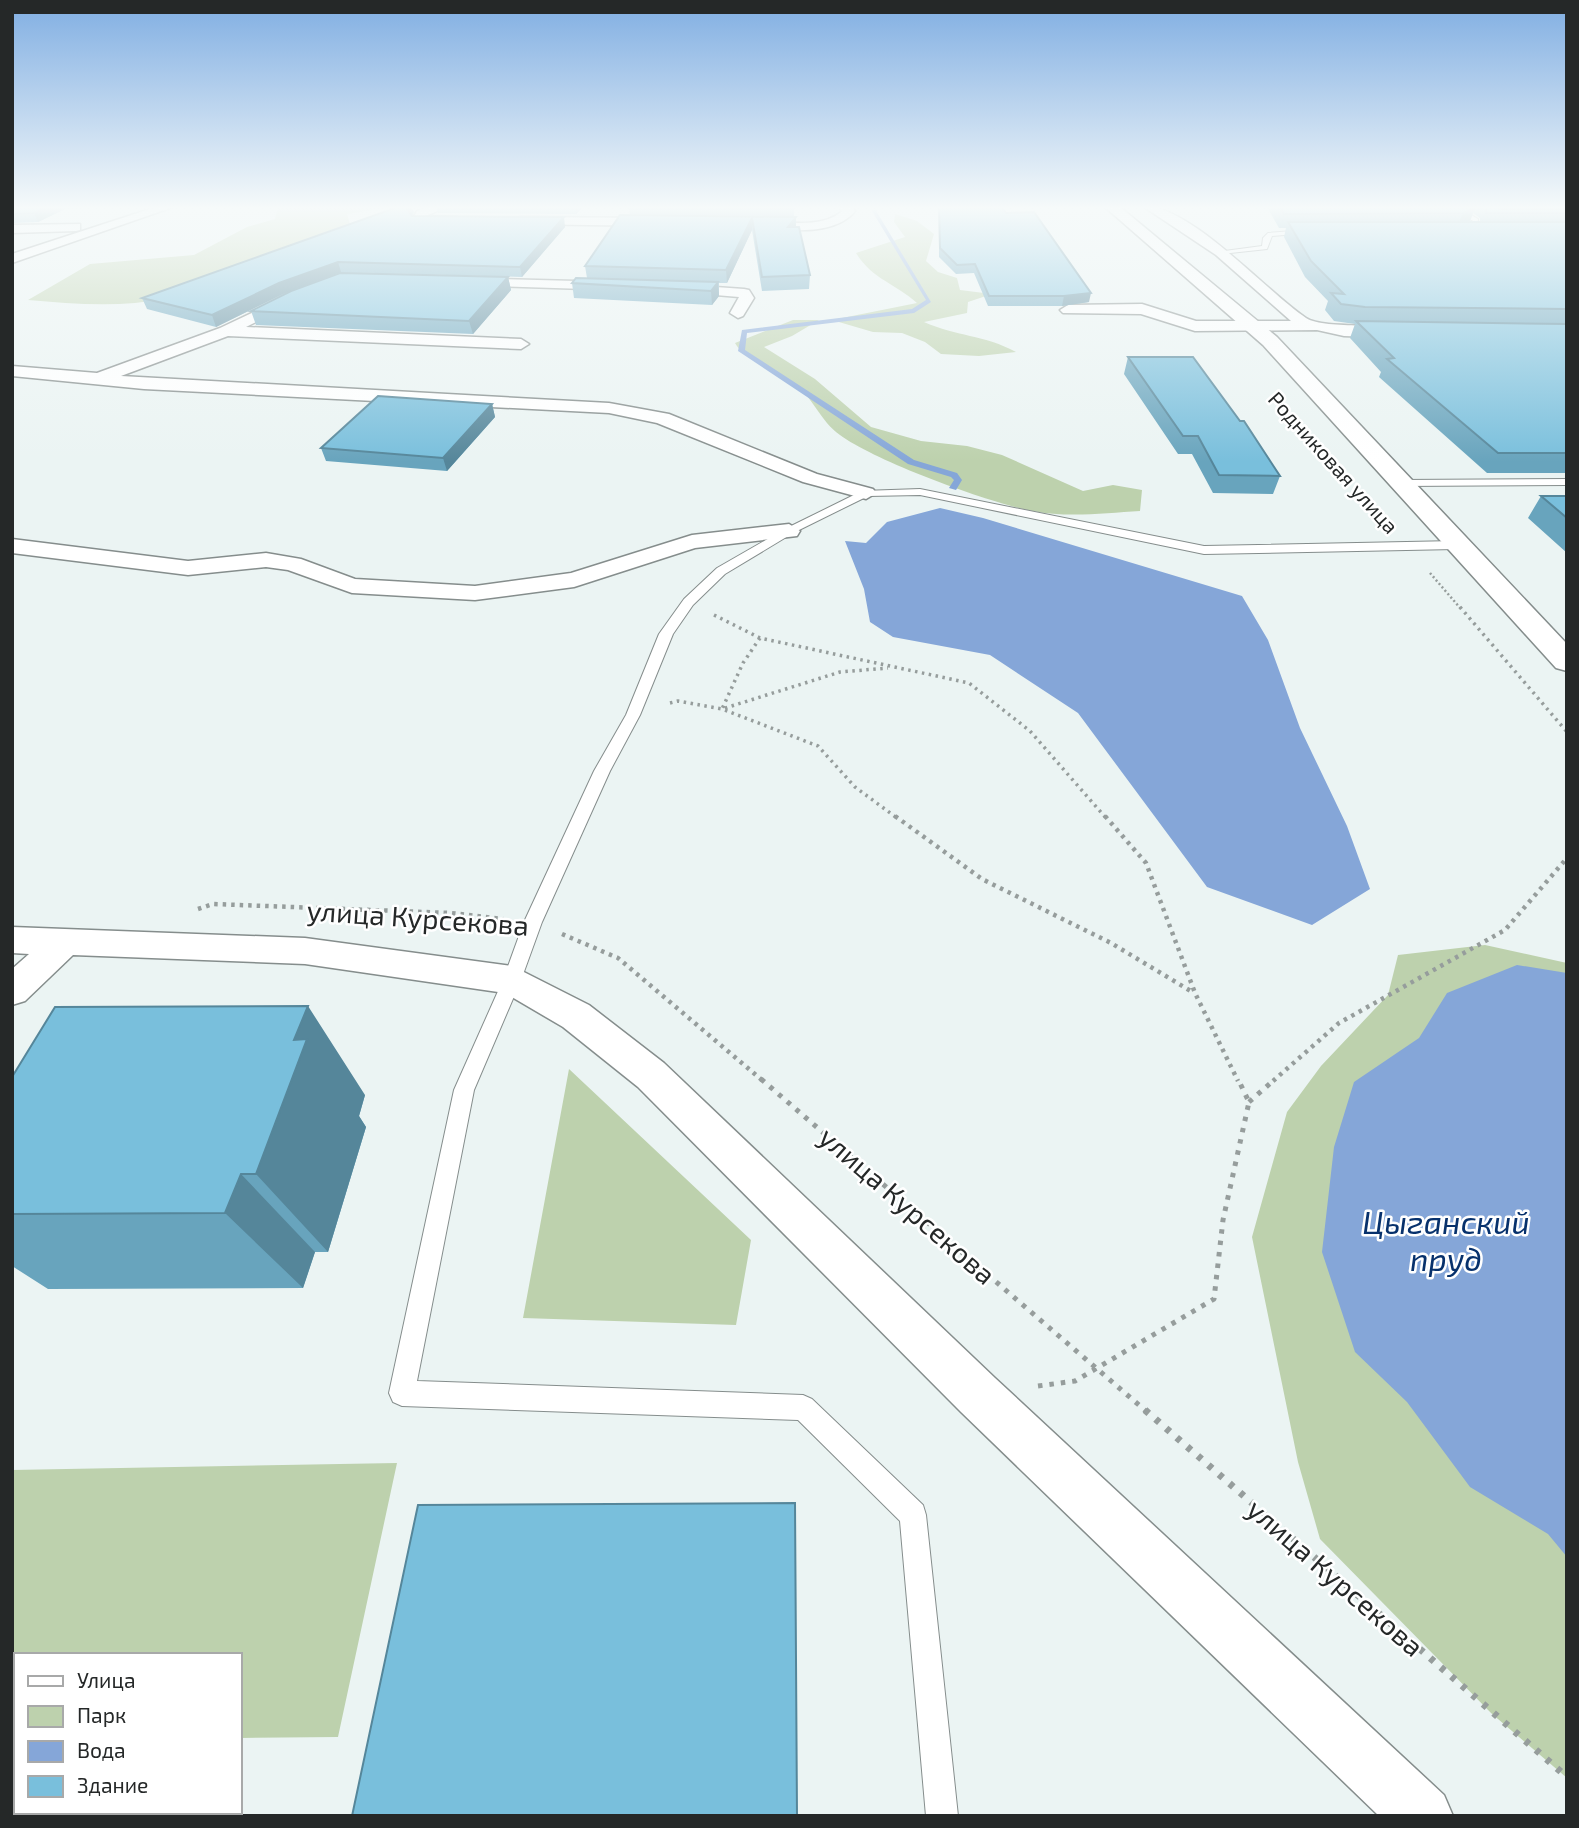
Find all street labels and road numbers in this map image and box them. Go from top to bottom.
street label: Родниковая улица [1263,386,1404,539]
street label: улица Курсекова [306,892,530,942]
street label: улица Курсекова [813,1119,1003,1291]
street label: улица Курсекова [1241,1491,1431,1663]

